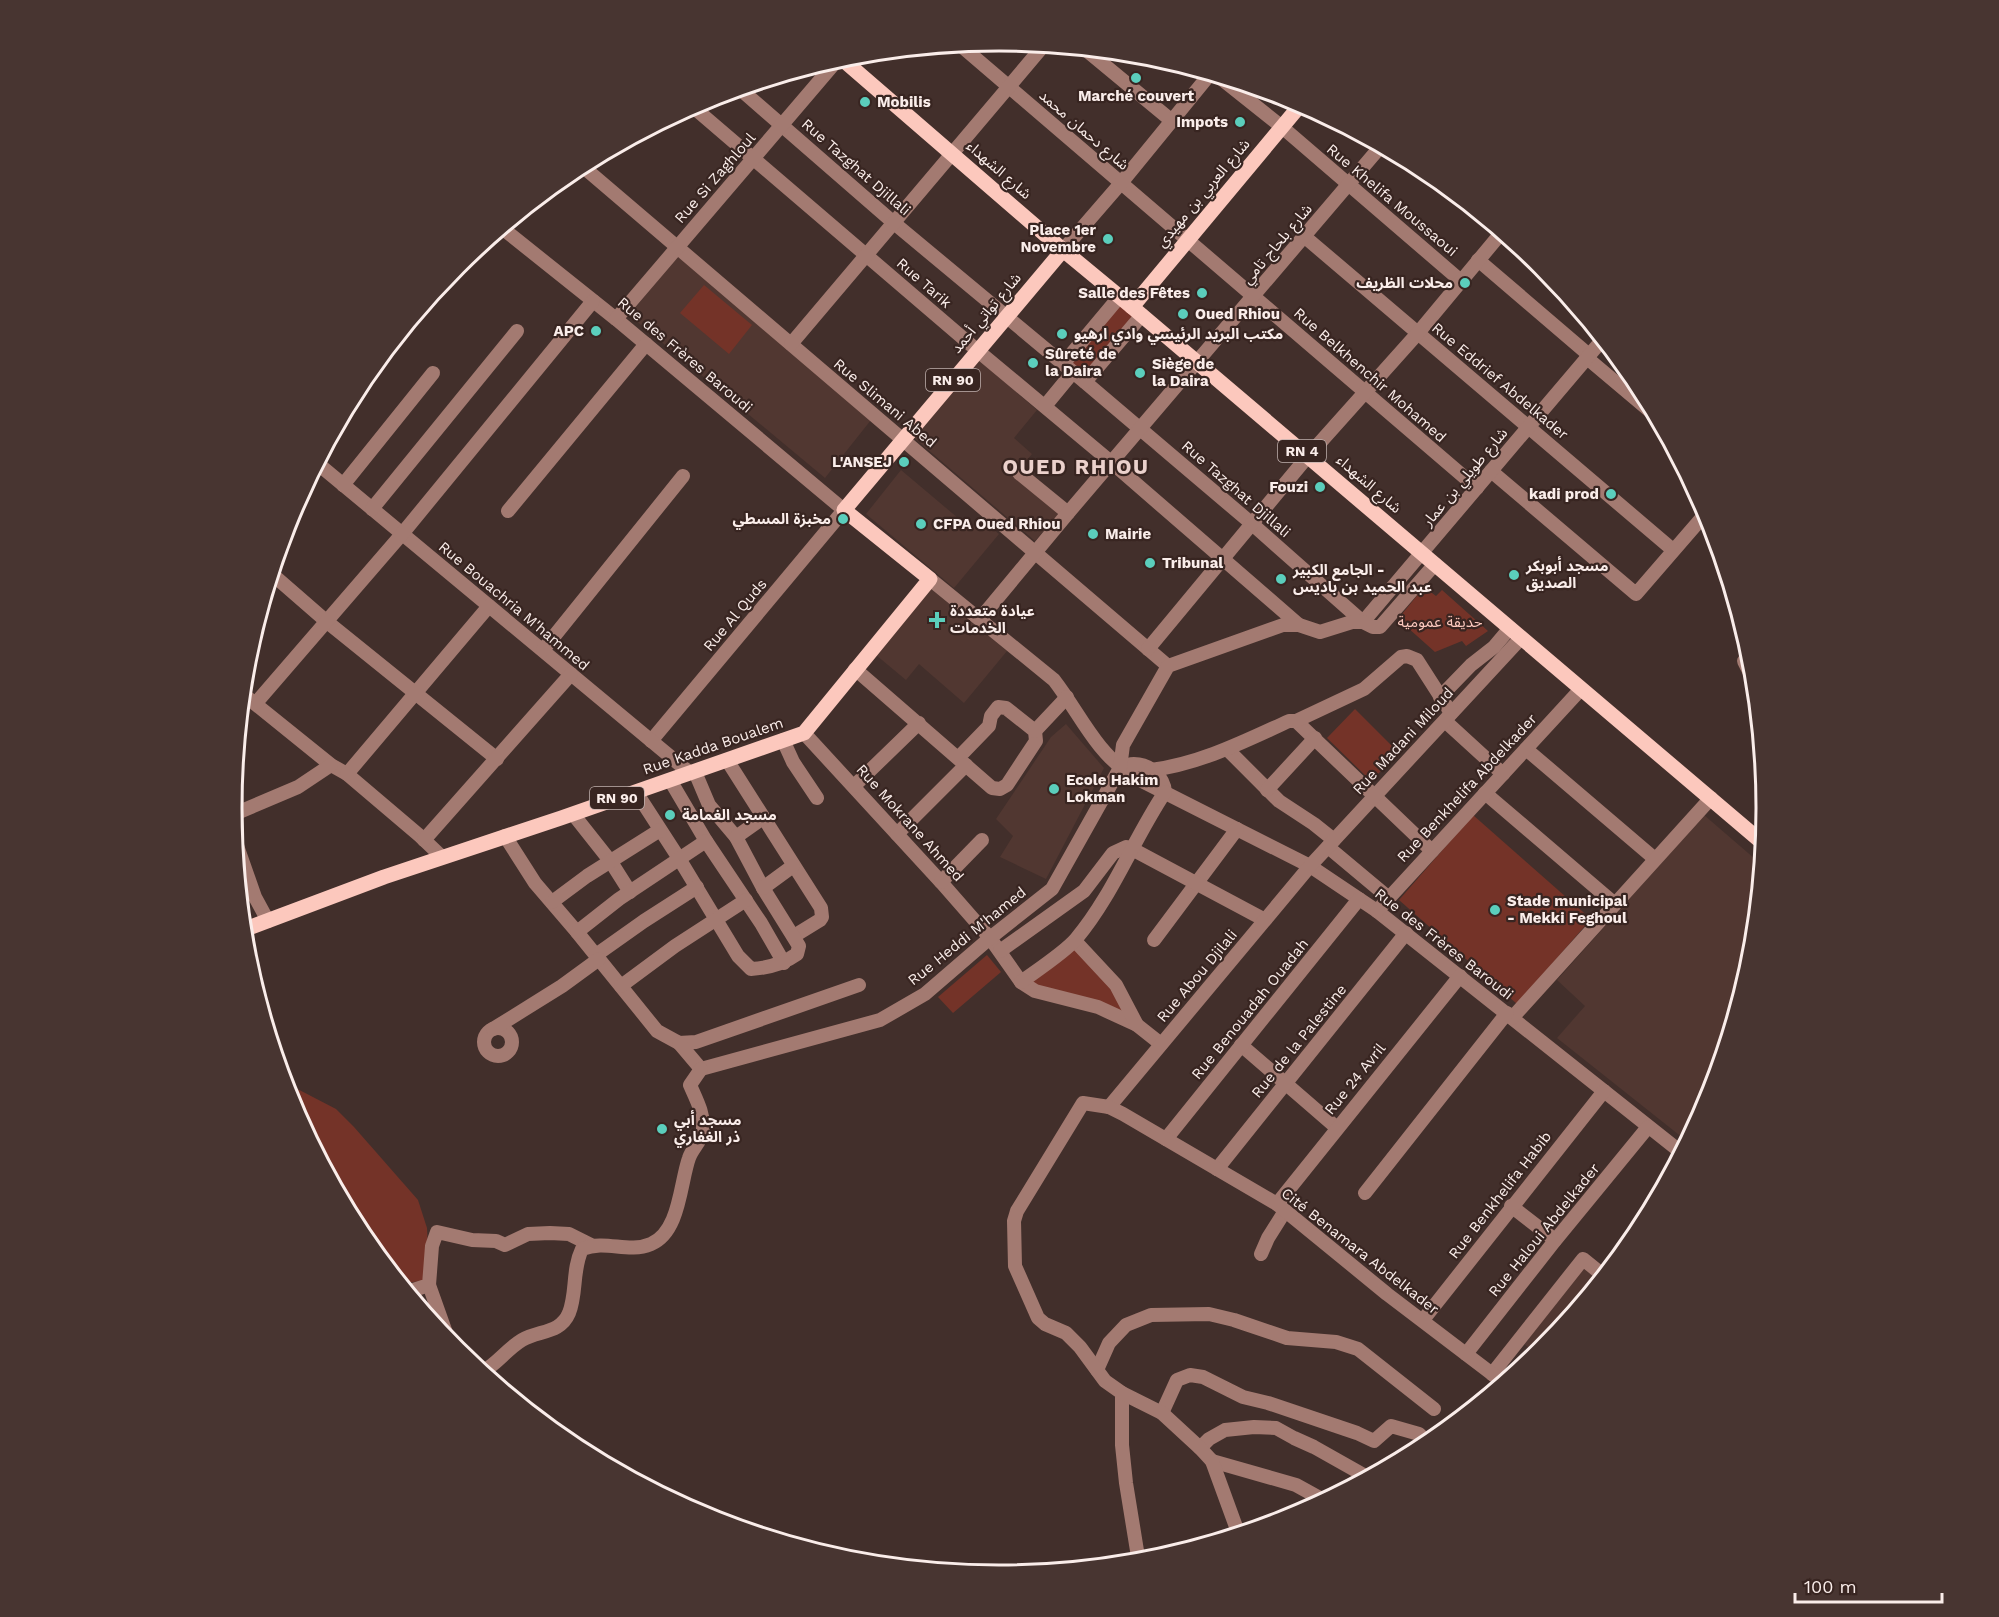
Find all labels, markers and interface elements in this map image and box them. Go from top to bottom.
marker: Marché couvert [1129,71,1143,85]
street label: شارع دحمان محمد [1034,86,1133,176]
place label: Marché couvert [1078,87,1194,105]
place label: Mobilis [877,93,931,111]
marker: Mobilis [858,95,872,109]
place label: Impots [1176,113,1228,131]
street label: Rue Tazghat Djillali [798,115,914,219]
marker: Impots [1233,115,1247,129]
street label: Rue Si Zaghloul [671,129,759,227]
street label: شارع العربي بن مهيدي [1152,135,1256,253]
street label: شارع الشهداء [961,137,1035,205]
street label: Rue Khelifa Moussaoui [1323,140,1461,260]
street label: شارع بلحاج تامي [1238,200,1318,290]
place label: Place 1er Novembre [1021,221,1097,256]
marker: Place 1er Novembre [1101,232,1115,246]
street label: Rue Tarik [893,254,956,312]
street label: شارع تواتي أحمد [947,269,1027,359]
place label: محلات الظريف [1356,274,1453,292]
marker: محلات الظريف [1458,276,1472,290]
place label: Salle des Fêtes [1078,284,1190,302]
marker: Salle des Fêtes [1195,286,1209,300]
street label: Rue des Frères Baroudi [614,293,756,417]
street label: Rue Belkhenchir Mohamed [1290,304,1450,446]
place label: Oued Rhiou [1195,305,1280,323]
marker: Oued Rhiou [1176,307,1190,321]
street label: Rue Eddrief Abdelkader [1428,319,1572,443]
place label: APC [554,322,584,340]
marker: APC [589,324,603,338]
place label: مكتب البريد الرئيسي وادي ارهيو [1074,325,1283,345]
marker: مكتب البريد الرئيسي وادي ارهيو [1055,327,1069,341]
place label: Sûreté de la Daira [1045,345,1117,380]
street label: Rue Slimani Abed [830,355,940,451]
place label: Siège de la Daira [1152,355,1214,390]
marker: Sûreté de la Daira [1026,356,1040,370]
marker: Siège de la Daira [1133,366,1147,380]
road number: RN 90 [926,369,980,391]
street label: شارع طويلي بن عمار [1418,424,1514,533]
street label: Rue Tazghat Djillali [1178,437,1294,541]
road number: RN 4 [1278,440,1326,462]
street label: شارع الشهداء [1331,451,1405,519]
place label: L'ANSEJ [832,453,892,471]
district label: OUED RHIOU [1003,454,1149,479]
marker: L'ANSEJ [897,455,911,469]
place label: Fouzi [1269,478,1308,496]
marker: Fouzi [1313,480,1327,494]
place label: kadi prod [1529,485,1599,503]
marker: kadi prod [1604,487,1618,501]
place label: مخبزة المسطي [733,510,831,530]
marker: مخبزة المسطي [836,512,850,526]
place label: CFPA Oued Rhiou [933,515,1060,533]
marker: CFPA Oued Rhiou [914,517,928,531]
place label: Mairie [1105,525,1151,543]
marker: Mairie [1086,527,1100,541]
street label: Rue Bouachria M'hammed [435,538,593,674]
place label: Tribunal [1162,554,1223,572]
marker: Tribunal [1143,556,1157,570]
place label: مسجد أبوبكر الصديق [1525,556,1609,592]
place label: الجامع الكبير - عبد الحميد بن باديس [1292,561,1432,596]
marker: مسجد أبوبكر الصديق [1507,568,1521,582]
marker: الجامع الكبير - عبد الحميد بن باديس [1274,572,1288,586]
street label: Rue Al Quds [699,575,771,655]
place label: عيادة متعددة الخدمات [950,602,1035,637]
marker: عيادة متعددة الخدمات [928,611,946,629]
park label: حديقة عمومية [1397,613,1483,631]
street label: Rue Madani Miloud [1349,684,1457,798]
street label: Rue Benkhelifa Abdelkader [1393,710,1541,866]
street label: Rue Kadda Boualem [641,714,785,778]
street label: Rue Mokrane Ahmed [853,761,967,885]
place label: Ecole Hakim Lokman [1066,771,1158,806]
marker: Ecole Hakim Lokman [1047,782,1061,796]
road number: RN 90 [590,787,644,809]
place label: مسجد الغمامة [682,806,777,824]
marker: مسجد الغمامة [663,808,677,822]
street label: Rue Heddi M'hamed [904,883,1030,989]
street label: Rue des Frères Baroudi [1371,884,1517,1004]
place label: Stade municipal - Mekki Feghoul [1507,892,1627,927]
marker: Stade municipal - Mekki Feghoul [1488,903,1502,917]
street label: Rue Abou Djilali [1153,926,1241,1026]
street label: Rue Benouadah Ouadah [1188,935,1312,1083]
street label: Rue de la Palestine [1248,981,1350,1101]
street label: Rue 24 Avril [1321,1039,1390,1118]
place label: مسجد أبي ذر الغفاري [674,1110,742,1148]
marker: مسجد أبي ذر الغفاري [655,1122,669,1136]
street label: Rue Benkhelifa Habib [1445,1128,1555,1262]
street label: Rue Haloui Abdelkader [1485,1160,1603,1300]
street label: Cité Benamara Abdelkader [1278,1184,1442,1318]
scale bar [1795,1566,1942,1604]
text: 100 m [1804,1576,1857,1597]

